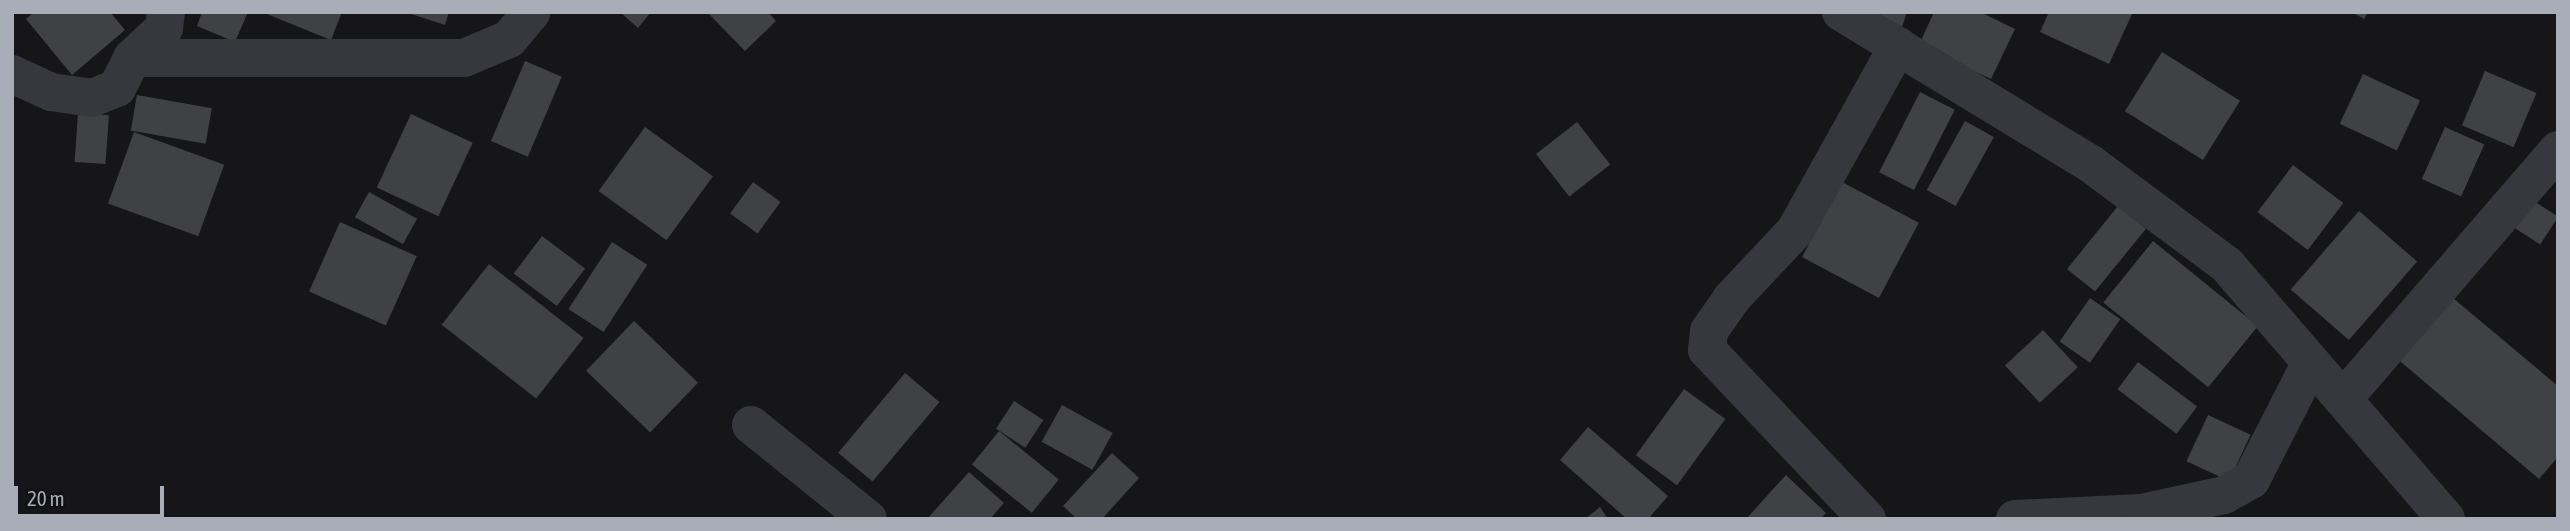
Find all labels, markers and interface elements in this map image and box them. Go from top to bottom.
scale bar [18,472,168,516]
text: 20 m [27,486,65,510]

